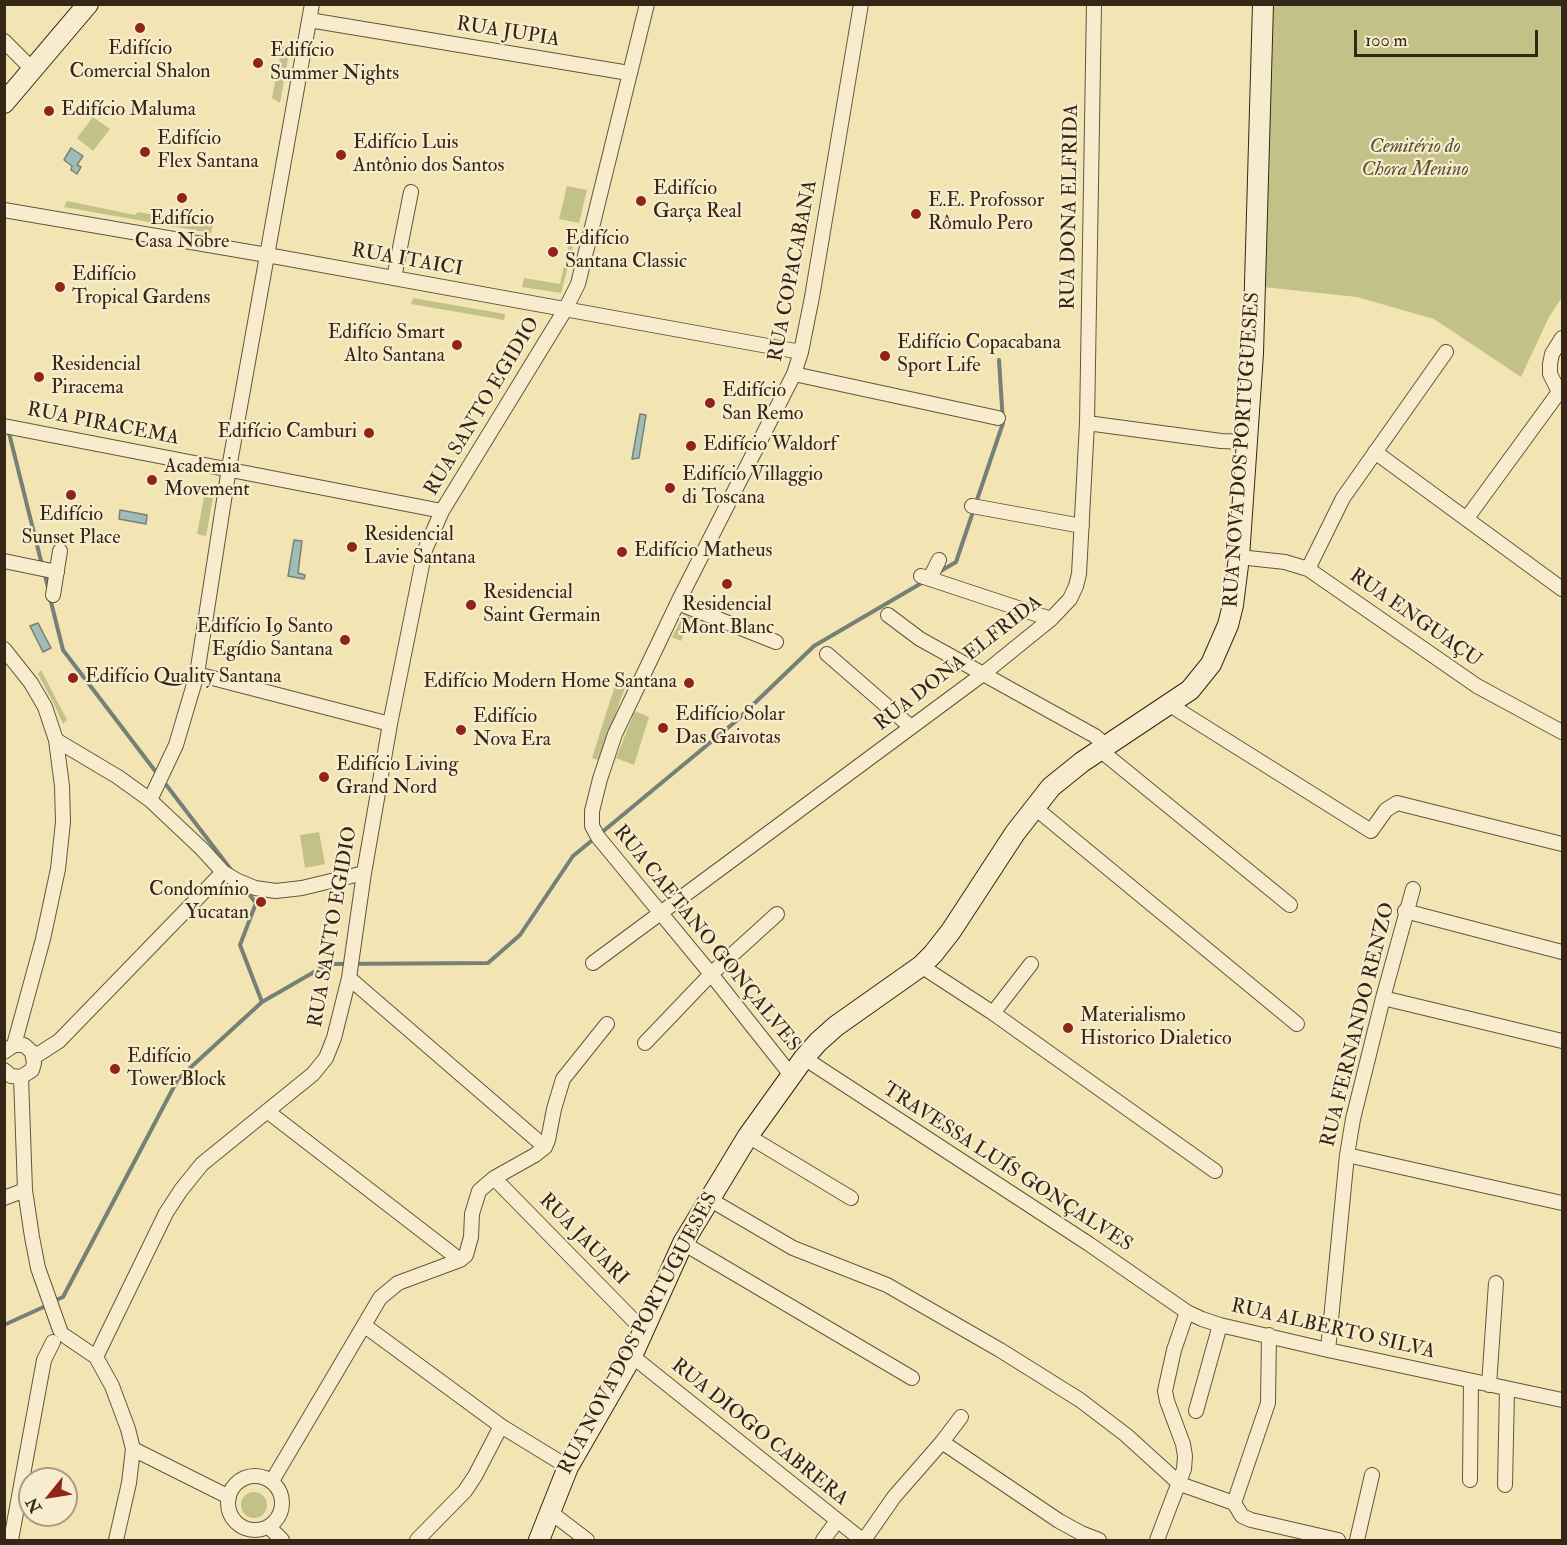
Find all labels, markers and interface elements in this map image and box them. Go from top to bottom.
street label: RUA JUPIA [455,13,561,53]
scale bar [1357,18,1542,56]
marker: Edifício Comercial Shalon [133,21,147,35]
text: 100 m [1365,29,1408,52]
place label: Edifício Comercial Shalon [69,38,211,85]
place label: Edifício Summer Nights [270,40,399,87]
marker: Edifício Summer Nights [251,56,265,70]
place label: Edifício Maluma [61,99,196,123]
marker: Edifício Maluma [42,104,56,118]
street label: RUA DONA ELFRIDA [1057,104,1085,310]
place label: Edifício Flex Santana [157,128,259,175]
place label: Edifício Luis Antônio dos Santos [353,132,504,179]
park label: Cemitério do Chora Menino [1361,136,1469,183]
marker: Edifício Flex Santana [138,145,152,159]
marker: Edifício Luis Antônio dos Santos [334,148,348,162]
place label: Edifício Garça Real [653,178,742,225]
street label: RUA COPACABANA [765,178,823,364]
place label: E.E. Profossor Rômulo Pero [928,190,1044,237]
marker: Edifício Casa Nobre [175,191,189,205]
marker: Edifício Garça Real [634,194,648,208]
marker: E.E. Profossor Rômulo Pero [909,207,923,221]
place label: Edifício Casa Nobre [135,208,229,255]
place label: Edifício Santana Classic [565,228,687,275]
street label: RUA ITAICI [349,239,465,283]
marker: Edifício Santana Classic [546,245,560,259]
place label: Edifício Tropical Gardens [72,264,210,311]
marker: Edifício Tropical Gardens [53,280,67,294]
street label: RUA NOVA DOS PORTUGUESES [1220,292,1266,608]
street label: RUA SANTO EGIDIO [420,314,546,500]
place label: Edifício Smart Alto Santana [328,322,445,369]
place label: Edifício Copacabana Sport Life [897,332,1061,379]
marker: Edifício Smart Alto Santana [450,338,464,352]
marker: Edifício Copacabana Sport Life [878,349,892,363]
place label: Residencial Piracema [51,354,141,401]
marker: Residencial Piracema [32,370,46,384]
place label: Edifício San Remo [722,380,803,427]
marker: Edifício San Remo [703,396,717,410]
street label: RUA PIRACEMA [25,398,181,452]
place label: Edifício Camburi [218,421,357,445]
marker: Edifício Camburi [362,426,376,440]
place label: Edifício Waldorf [703,434,837,458]
marker: Edifício Waldorf [684,439,698,453]
place label: Academia Movement [164,456,250,503]
place label: Edifício Villaggio di Toscana [682,464,823,511]
marker: Academia Movement [145,473,159,487]
marker: Edifício Villaggio di Toscana [663,481,677,495]
marker: Edifício Sunset Place [64,488,78,502]
place label: Edifício Sunset Place [21,504,121,551]
place label: Residencial Lavie Santana [364,524,476,571]
marker: Residencial Lavie Santana [345,540,359,554]
place label: Edifício Matheus [634,540,772,564]
marker: Edifício Matheus [615,545,629,559]
street label: RUA ENGUAÇU [1344,564,1486,674]
marker: Residencial Mont Blanc [720,577,734,591]
place label: Residencial Saint Germain [483,582,601,629]
street label: RUA DONA ELFRIDA [870,591,1048,737]
place label: Residencial Mont Blanc [680,594,774,641]
marker: Residencial Saint Germain [464,598,478,612]
place label: Edifício I9 Santo Egídio Santana [196,616,333,663]
marker: Edifício I9 Santo Egídio Santana [338,633,352,647]
place label: Edifício Quality Santana [85,666,281,690]
marker: Edifício Quality Santana [66,671,80,685]
place label: Edifício Modern Home Santana [423,671,677,695]
marker: Edifício Modern Home Santana [682,676,696,690]
place label: Edifício Solar Das Gaivotas [675,704,785,751]
place label: Edifício Nova Era [473,706,551,753]
marker: Edifício Solar Das Gaivotas [656,721,670,735]
marker: Edifício Nova Era [454,723,468,737]
place label: Edifício Living Grand Nord [336,754,458,801]
marker: Edifício Living Grand Nord [317,770,331,784]
street label: RUA CAETANO GONÇALVES [607,821,805,1057]
street label: RUA SANTO EGIDIO [304,825,364,1029]
place label: Condomínio Yucatan [149,879,249,926]
marker: Condomínio Yucatan [254,895,268,909]
street label: RUA FERNANDO RENZO [1317,900,1401,1150]
place label: Materialismo Historico Dialetico [1080,1005,1232,1052]
marker: Materialismo Historico Dialetico [1061,1021,1075,1035]
place label: Edifício Tower Block [127,1046,226,1093]
marker: Edifício Tower Block [108,1062,122,1076]
street label: TRAVESSA LUÍS GONÇALVES [878,1078,1136,1258]
street label: RUA JAUARI [533,1189,633,1291]
street label: RUA NOVA DOS PORTUGUESES [554,1189,724,1479]
street label: RUA ALBERTO SILVA [1229,1295,1437,1365]
street label: RUA DIOGO CABRERA [666,1354,852,1512]
north arrow [18,1467,78,1527]
text: N [22,1494,46,1516]

